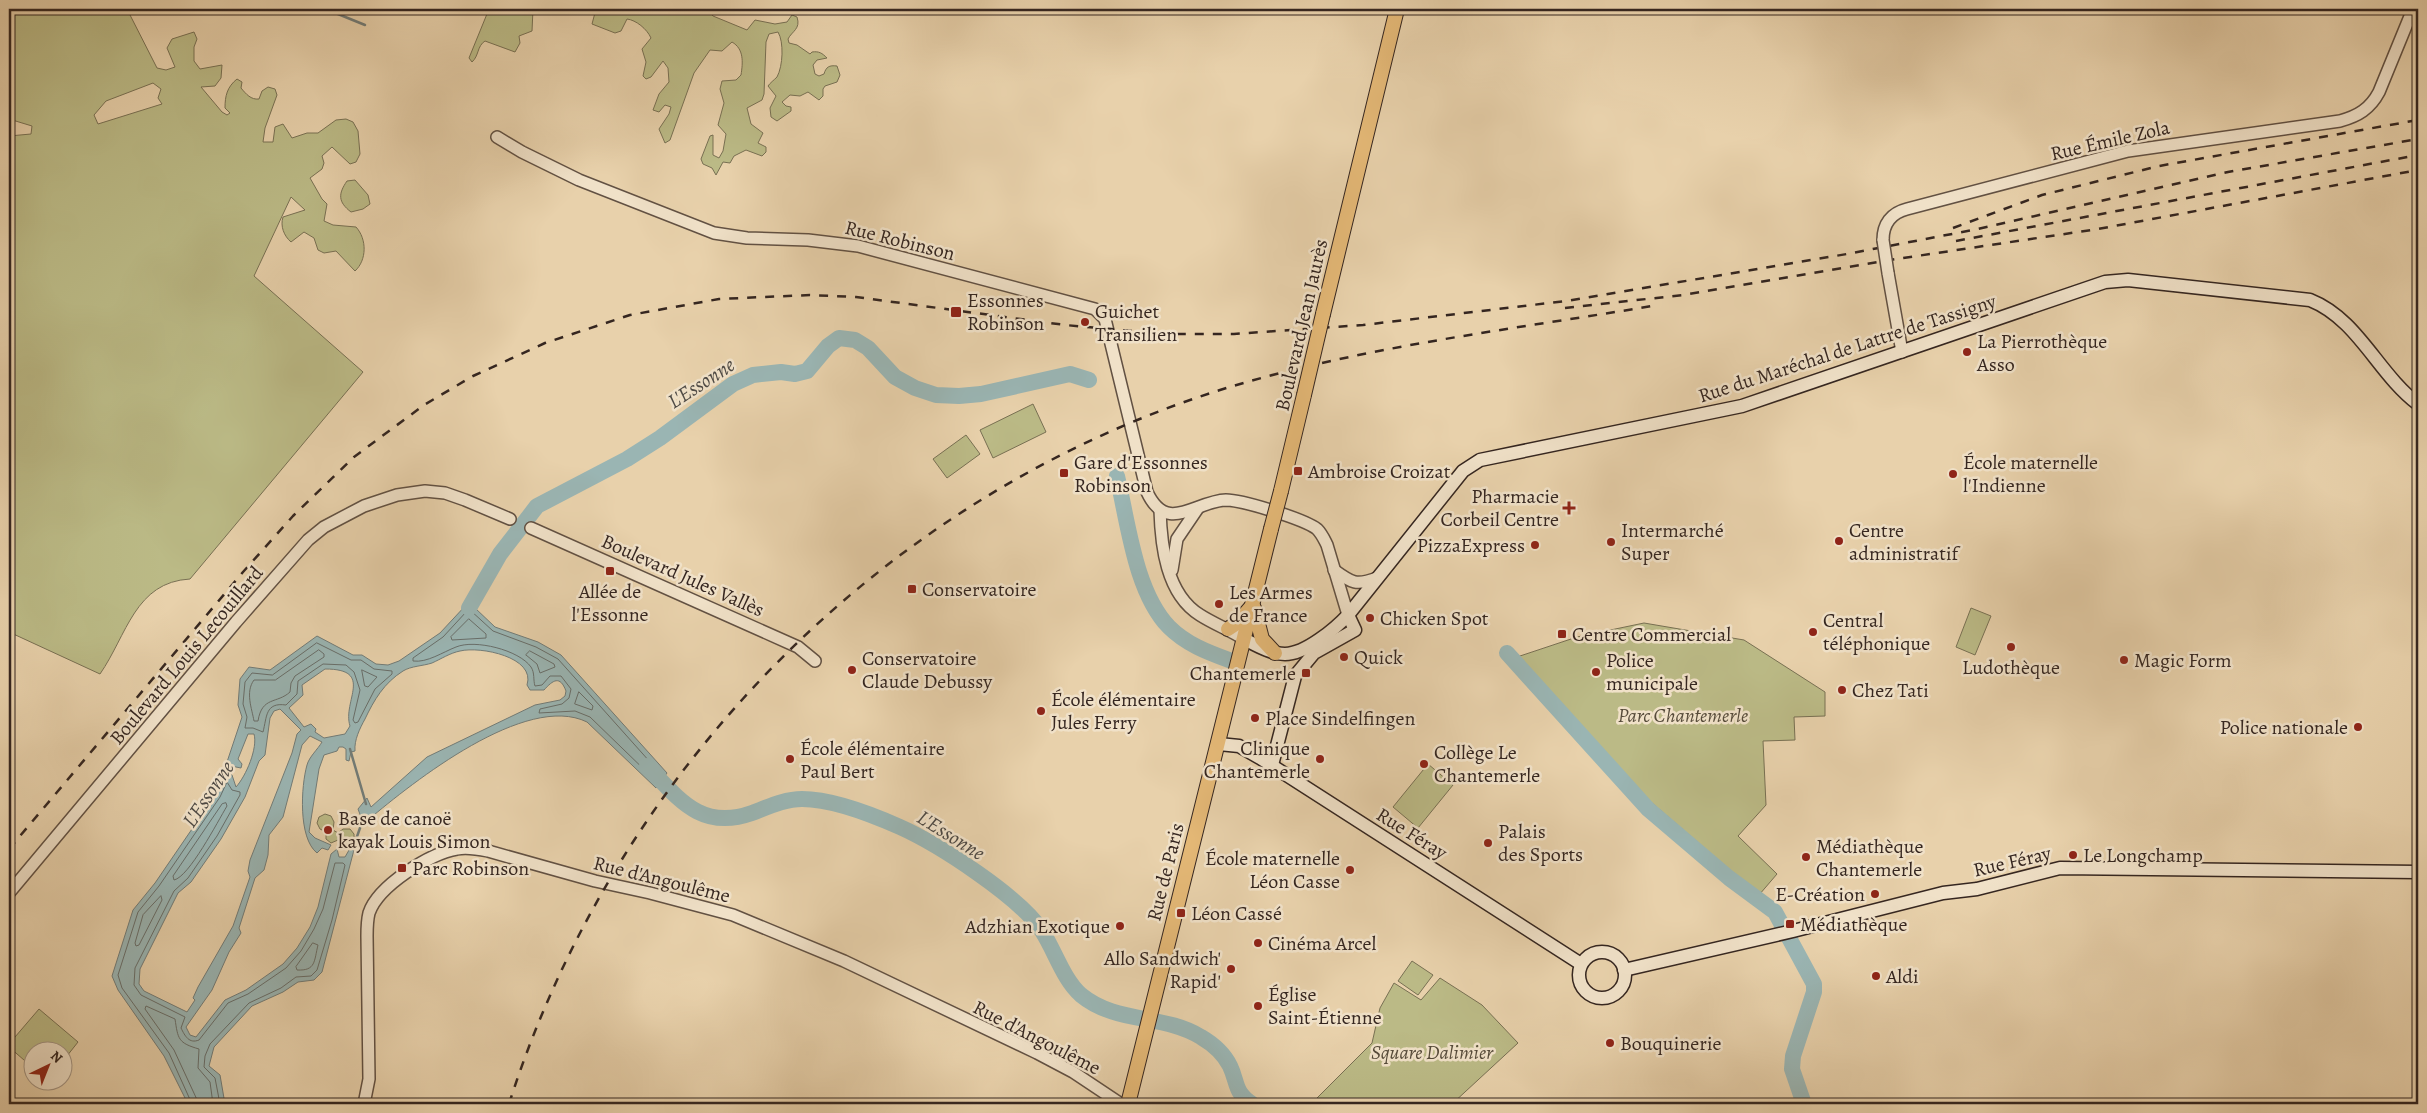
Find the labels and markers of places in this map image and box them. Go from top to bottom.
place label: Essonnes Robinson [967,287,1044,337]
place label: Guichet Transilien [1095,298,1177,348]
marker: Essonnes Robinson [949,305,963,319]
marker: Guichet Transilien [1079,316,1091,328]
place label: La Pierrothèque Asso [1976,328,2107,378]
marker: La Pierrothèque Asso [1961,346,1973,358]
place label: Gare d'Essonnes Robinson [1074,449,1208,499]
place label: École maternelle l'Indienne [1963,449,2098,499]
place label: Ambroise Croizat [1307,458,1451,485]
marker: Ambroise Croizat [1292,465,1304,477]
marker: Gare d'Essonnes Robinson [1058,467,1070,479]
marker: École maternelle l'Indienne [1947,468,1959,480]
place label: Pharmacie Corbeil Centre [1441,483,1559,533]
marker: Pharmacie Corbeil Centre [1563,502,1575,514]
place label: Intermarché Super [1621,517,1724,567]
place label: Centre administratif [1849,517,1962,567]
place label: PizzaExpress [1417,532,1525,559]
marker: Centre administratif [1833,535,1845,547]
marker: Intermarché Super [1605,536,1617,548]
marker: PizzaExpress [1529,539,1541,551]
marker: Allée de l'Essonne [604,565,616,577]
place label: Conservatoire [922,576,1037,603]
place label: Allée de l'Essonne [571,578,649,628]
place label: Les Armes de France [1229,579,1313,629]
marker: Conservatoire [906,583,918,595]
marker: Les Armes de France [1213,598,1225,610]
place label: Chicken Spot [1380,605,1489,632]
place label: Central téléphonique [1823,607,1930,657]
marker: Chicken Spot [1364,612,1376,624]
place label: Centre Commercial [1572,621,1731,648]
marker: Central téléphonique [1807,626,1819,638]
marker: Centre Commercial [1556,628,1568,640]
marker: Ludothèque [2005,641,2017,653]
place label: Quick [1354,644,1403,671]
place label: Conservatoire Claude Debussy [862,645,993,695]
place label: Police municipale [1606,647,1698,697]
place label: Magic Form [2134,647,2232,674]
marker: Quick [1338,651,1350,663]
place label: Ludothèque [1962,654,2060,681]
marker: Magic Form [2118,654,2130,666]
place label: Chantemerle [1190,660,1296,687]
marker: Conservatoire Claude Debussy [846,664,858,676]
marker: Police municipale [1590,666,1602,678]
marker: Chantemerle [1300,667,1312,679]
place label: Chez Tati [1852,677,1929,704]
marker: Chez Tati [1836,684,1848,696]
place label: École élémentaire Jules Ferry [1051,686,1196,736]
marker: École élémentaire Jules Ferry [1035,705,1047,717]
place label: Place Sindelfingen [1265,705,1416,732]
marker: Place Sindelfingen [1249,712,1261,724]
place label: Police nationale [2220,714,2348,741]
marker: Police nationale [2352,721,2364,733]
place label: École élémentaire Paul Bert [800,735,945,785]
place label: Clinique Chantemerle [1204,735,1310,785]
place label: Collège Le Chantemerle [1434,739,1540,789]
marker: École élémentaire Paul Bert [784,753,796,765]
marker: Clinique Chantemerle [1314,753,1326,765]
marker: Collège Le Chantemerle [1418,758,1430,770]
place label: Base de canoë kayak Louis Simon [338,805,490,855]
place label: Palais des Sports [1498,818,1583,868]
marker: Base de canoë kayak Louis Simon [322,824,334,836]
place label: Médiathèque Chantemerle [1816,833,1924,883]
marker: Palais des Sports [1482,837,1494,849]
place label: Le Longchamp [2083,842,2203,869]
place label: École maternelle Léon Casse [1205,845,1340,895]
marker: Le Longchamp [2067,849,2079,861]
marker: Médiathèque Chantemerle [1800,851,1812,863]
place label: Parc Robinson [412,855,529,882]
marker: Parc Robinson [396,862,408,874]
marker: École maternelle Léon Casse [1344,864,1356,876]
place label: E-Création [1775,881,1865,908]
marker: E-Création [1869,888,1881,900]
place label: Léon Cassé [1191,900,1282,927]
marker: Léon Cassé [1175,907,1187,919]
place label: Médiathèque [1800,911,1908,938]
place label: Adzhian Exotique [964,913,1110,940]
marker: Médiathèque [1784,918,1796,930]
marker: Adzhian Exotique [1114,920,1126,932]
place label: Cinéma Arcel [1268,930,1376,957]
marker: Cinéma Arcel [1252,937,1264,949]
place label: Allo Sandwich' Rapid' [1103,945,1221,995]
marker: Allo Sandwich' Rapid' [1225,963,1237,975]
place label: Aldi [1885,963,1919,990]
marker: Aldi [1870,970,1882,982]
place label: Église Saint-Étienne [1268,981,1382,1031]
marker: Église Saint-Étienne [1252,1000,1264,1012]
place label: Bouquinerie [1620,1030,1722,1057]
marker: Bouquinerie [1604,1037,1616,1049]

